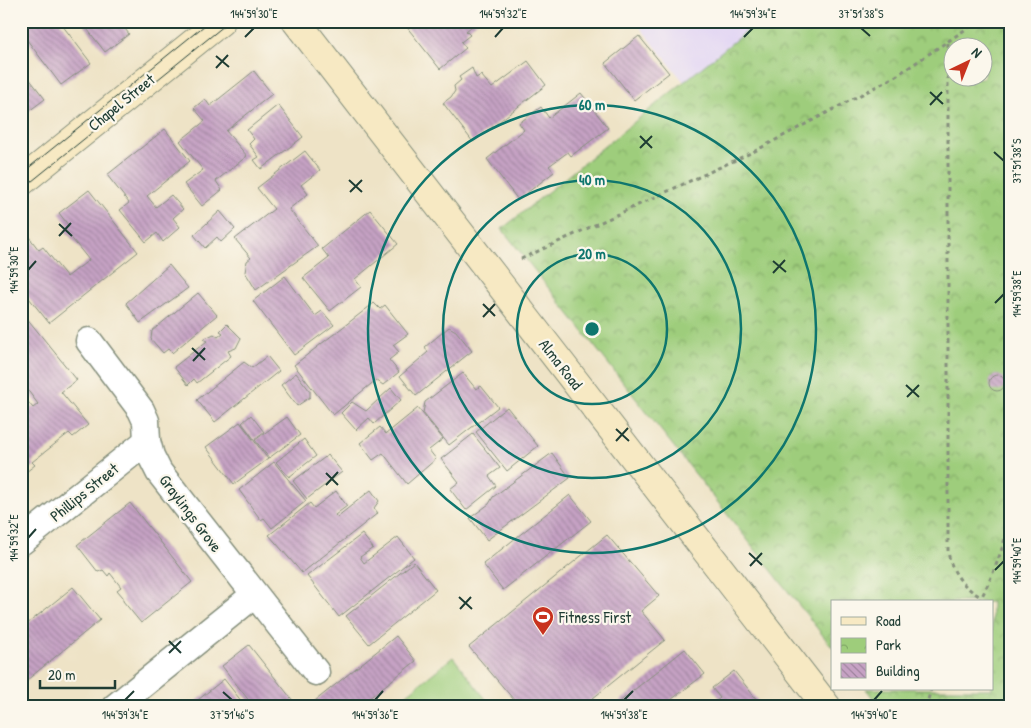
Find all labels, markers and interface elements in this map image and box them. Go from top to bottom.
text: 144°59'30"E [230,5,278,22]
text: 144°59'32"E [479,5,527,22]
text: 144°59'34"E [730,5,777,22]
text: 37°51'38"S [838,5,884,22]
north arrow [944,38,994,88]
text: N [968,43,987,62]
street label: Chapel Street [83,68,159,136]
text: 60 m [579,94,605,115]
text: 37°51'38"S [1008,138,1025,184]
text: 40 m [579,169,605,190]
text: 20 m [578,243,606,264]
text: 144°59'30"E [5,246,22,294]
text: 144°59'38"E [1008,270,1025,318]
centre of rings [583,320,601,338]
street label: Alma Road [534,334,588,394]
street label: Phillips Street [45,457,123,526]
street label: Graylings Grove [155,470,228,557]
text: 144°59'32"E [5,514,22,562]
text: 144°59'40"E [1008,537,1025,584]
legend [831,600,994,690]
sports icon: Fitness First [531,605,555,636]
place label: Fitness First [558,606,632,628]
text: Road [876,610,901,631]
text: Park [876,634,901,655]
scale bar [40,658,115,690]
text: Building [876,660,920,681]
text: 20 m [48,664,75,685]
text: 144°59'34"E [102,706,149,723]
text: 37°51'46"S [210,706,254,723]
text: 144°59'36"E [352,706,399,723]
text: 144°59'38"E [600,706,648,723]
text: 144°59'40"E [851,706,898,723]

